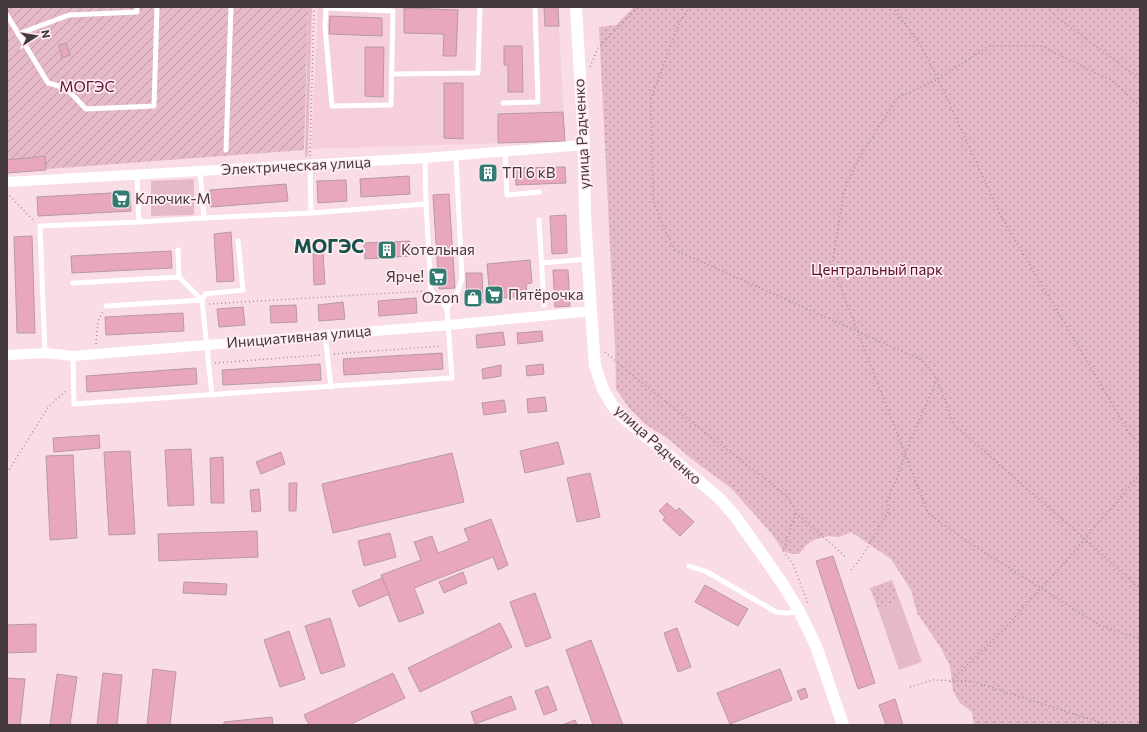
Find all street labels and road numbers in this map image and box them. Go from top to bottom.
street label: улица Радченко [569,78,593,190]
street label: Электрическая улица [221,152,371,178]
street label: Инициативная улица [226,321,372,351]
street label: улица Радченко [611,400,706,488]

